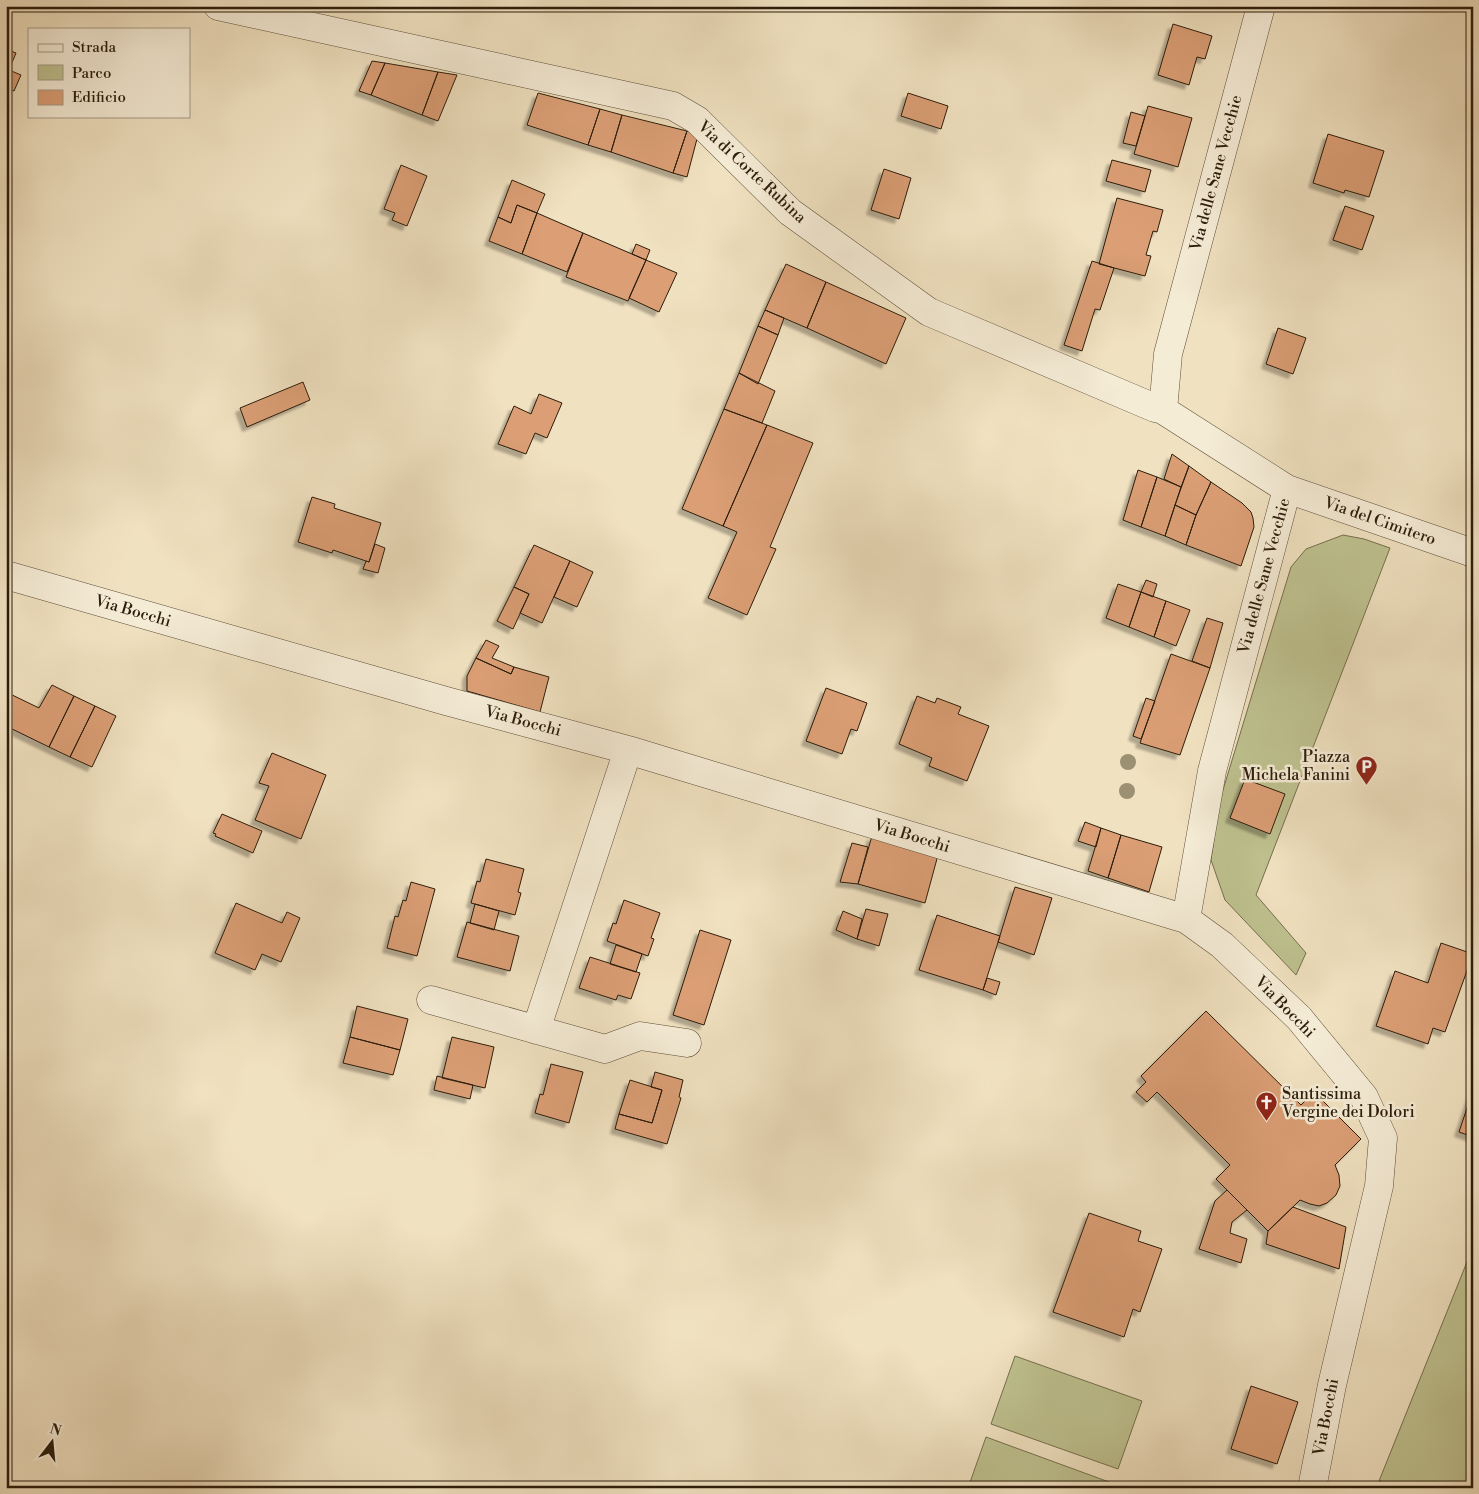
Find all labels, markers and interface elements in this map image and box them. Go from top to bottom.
legend [28,28,190,118]
text: Strada [72,38,116,57]
text: Parco [72,64,111,83]
text: Edificio [72,88,126,107]
street label: Via delle Sane Vecchie [1185,93,1246,254]
street label: Via di Corte Rubina [693,116,811,228]
street label: Via del Cimitero [1320,492,1439,550]
street label: Via delle Sane Vecchie [1233,496,1294,657]
street label: Via Bocchi [92,590,173,631]
street label: Via Bocchi [482,701,563,741]
place label: Piazza Michela Fanini [1242,747,1351,785]
parking icon: Piazza Michela Fanini [1354,754,1378,785]
street label: Via Bocchi [871,815,952,857]
street label: Via Bocchi [1250,971,1319,1042]
place label: Santissima Vergine dei Dolori [1281,1084,1415,1122]
church icon: Santissima Vergine dei Dolori [1254,1091,1278,1122]
street label: Via Bocchi [1309,1377,1343,1458]
north arrow [28,1416,78,1466]
text: N [48,1420,63,1441]

